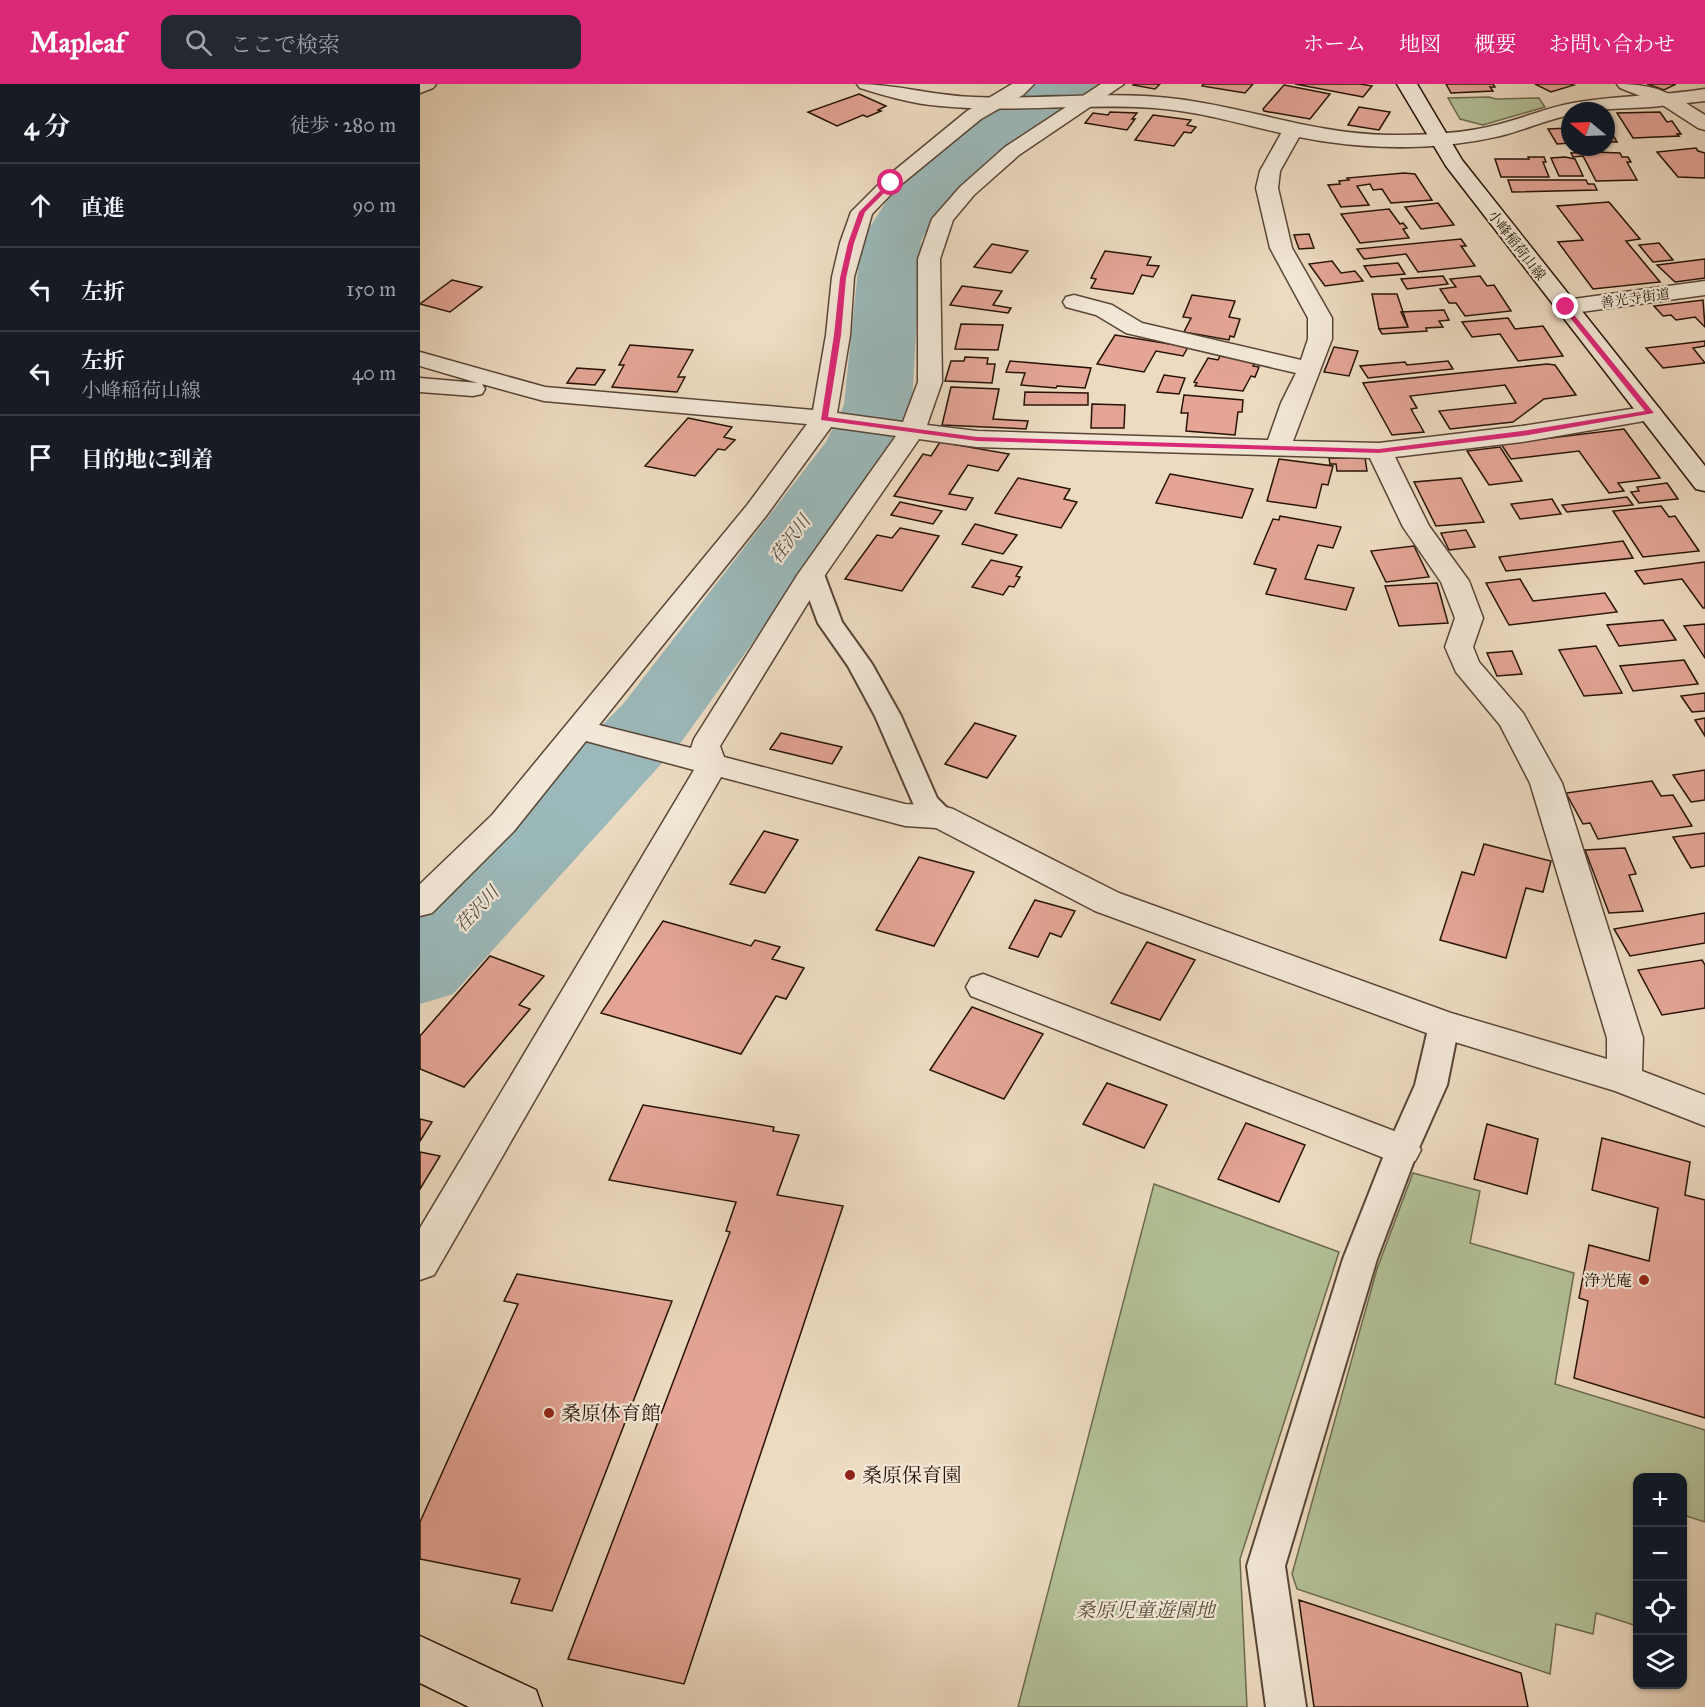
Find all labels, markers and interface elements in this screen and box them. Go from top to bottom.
search box [161,15,581,69]
text: Mapleaf [30,25,125,60]
icon: search [182,26,215,59]
text: ここで検索 [230,31,340,58]
text: ホーム [1303,31,1366,57]
text: 地図 [1399,31,1441,57]
text: 概要 [1474,31,1516,57]
text: お問い合わせ [1549,31,1675,57]
north arrow [1561,102,1615,156]
text: 4 分 [24,110,70,142]
text: 徒歩 · 280 m [290,113,396,137]
route start [877,169,903,195]
icon: ahead [24,189,57,222]
text: 90 m [353,193,396,217]
text: 直進 [81,194,125,221]
street label: 小峰稲荷山線 [1484,207,1549,284]
icon: left [24,273,57,306]
text: 150 m [346,277,396,301]
text: 左折 [81,278,125,305]
street label: 善光寺街道 [1599,285,1671,312]
route end [1552,293,1578,319]
text: 左折 [81,347,125,374]
icon: left [24,357,57,390]
text: 40 m [352,361,396,385]
text: 小峰稲荷山線 [81,378,201,402]
icon: arrive [24,441,57,474]
text: 目的地に到着 [81,446,213,473]
water label: 荏沢川 [765,509,816,567]
water label: 荏沢川 [451,880,505,936]
place label: 浄光庵 [1584,1271,1632,1290]
marker: 浄光庵 [1637,1273,1651,1287]
place label: 桑原体育館 [561,1401,661,1425]
marker: 桑原体育館 [542,1406,556,1420]
place label: 桑原保育園 [862,1463,962,1487]
marker: 桑原保育園 [843,1468,857,1482]
map controls [1633,1473,1687,1689]
button: + [1633,1473,1687,1527]
button: − [1633,1527,1687,1581]
button: locate [1633,1581,1687,1635]
park label: 桑原児童遊園地 [1075,1598,1217,1622]
button: layers [1633,1635,1687,1689]

